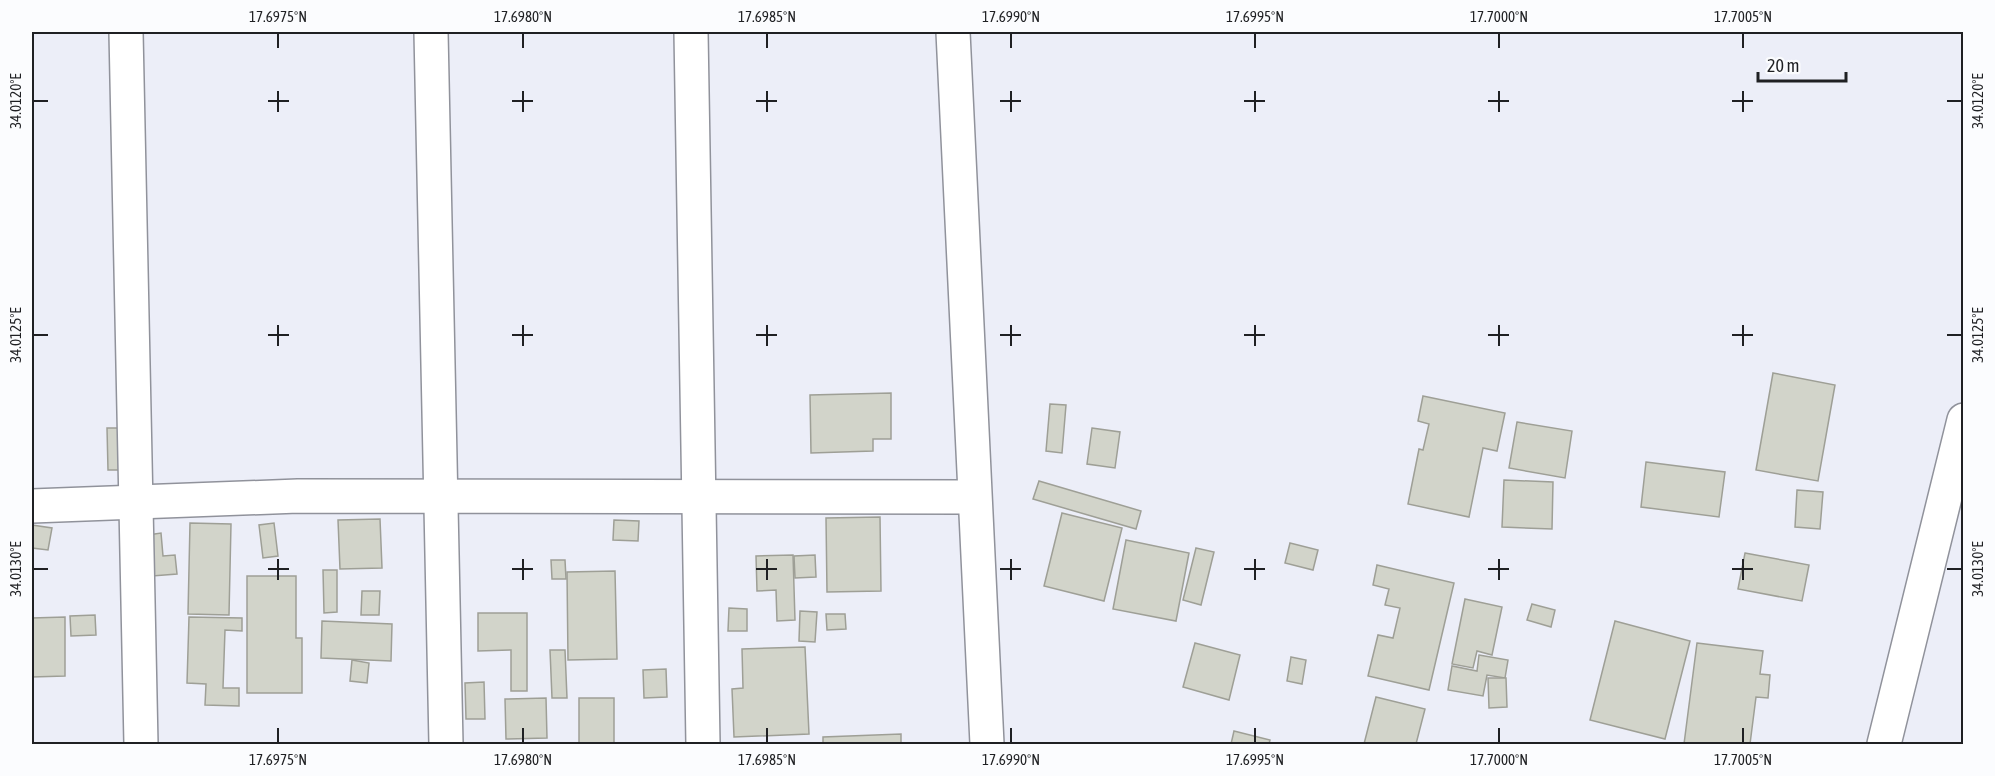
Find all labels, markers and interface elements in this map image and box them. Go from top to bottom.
text: 17.6975°N [249,8,307,25]
text: 17.6980°N [494,8,552,25]
text: 17.6985°N [738,8,796,25]
text: 17.6990°N [982,8,1040,25]
text: 17.6995°N [1226,8,1284,25]
text: 17.7000°N [1470,8,1528,25]
text: 17.7005°N [1714,8,1772,25]
scale bar [1758,45,1846,83]
text: 20 m [1767,55,1799,76]
text: 34.0120°E [7,73,24,129]
text: 34.0120°E [1969,73,1986,129]
text: 34.0125°E [7,307,24,363]
text: 34.0125°E [1969,307,1986,363]
text: 34.0130°E [7,541,24,597]
text: 34.0130°E [1969,541,1986,597]
text: 17.6975°N [249,751,307,768]
text: 17.6980°N [494,751,552,768]
text: 17.6985°N [738,751,796,768]
text: 17.6990°N [982,751,1040,768]
text: 17.6995°N [1226,751,1284,768]
text: 17.7000°N [1470,751,1528,768]
text: 17.7005°N [1714,751,1772,768]

